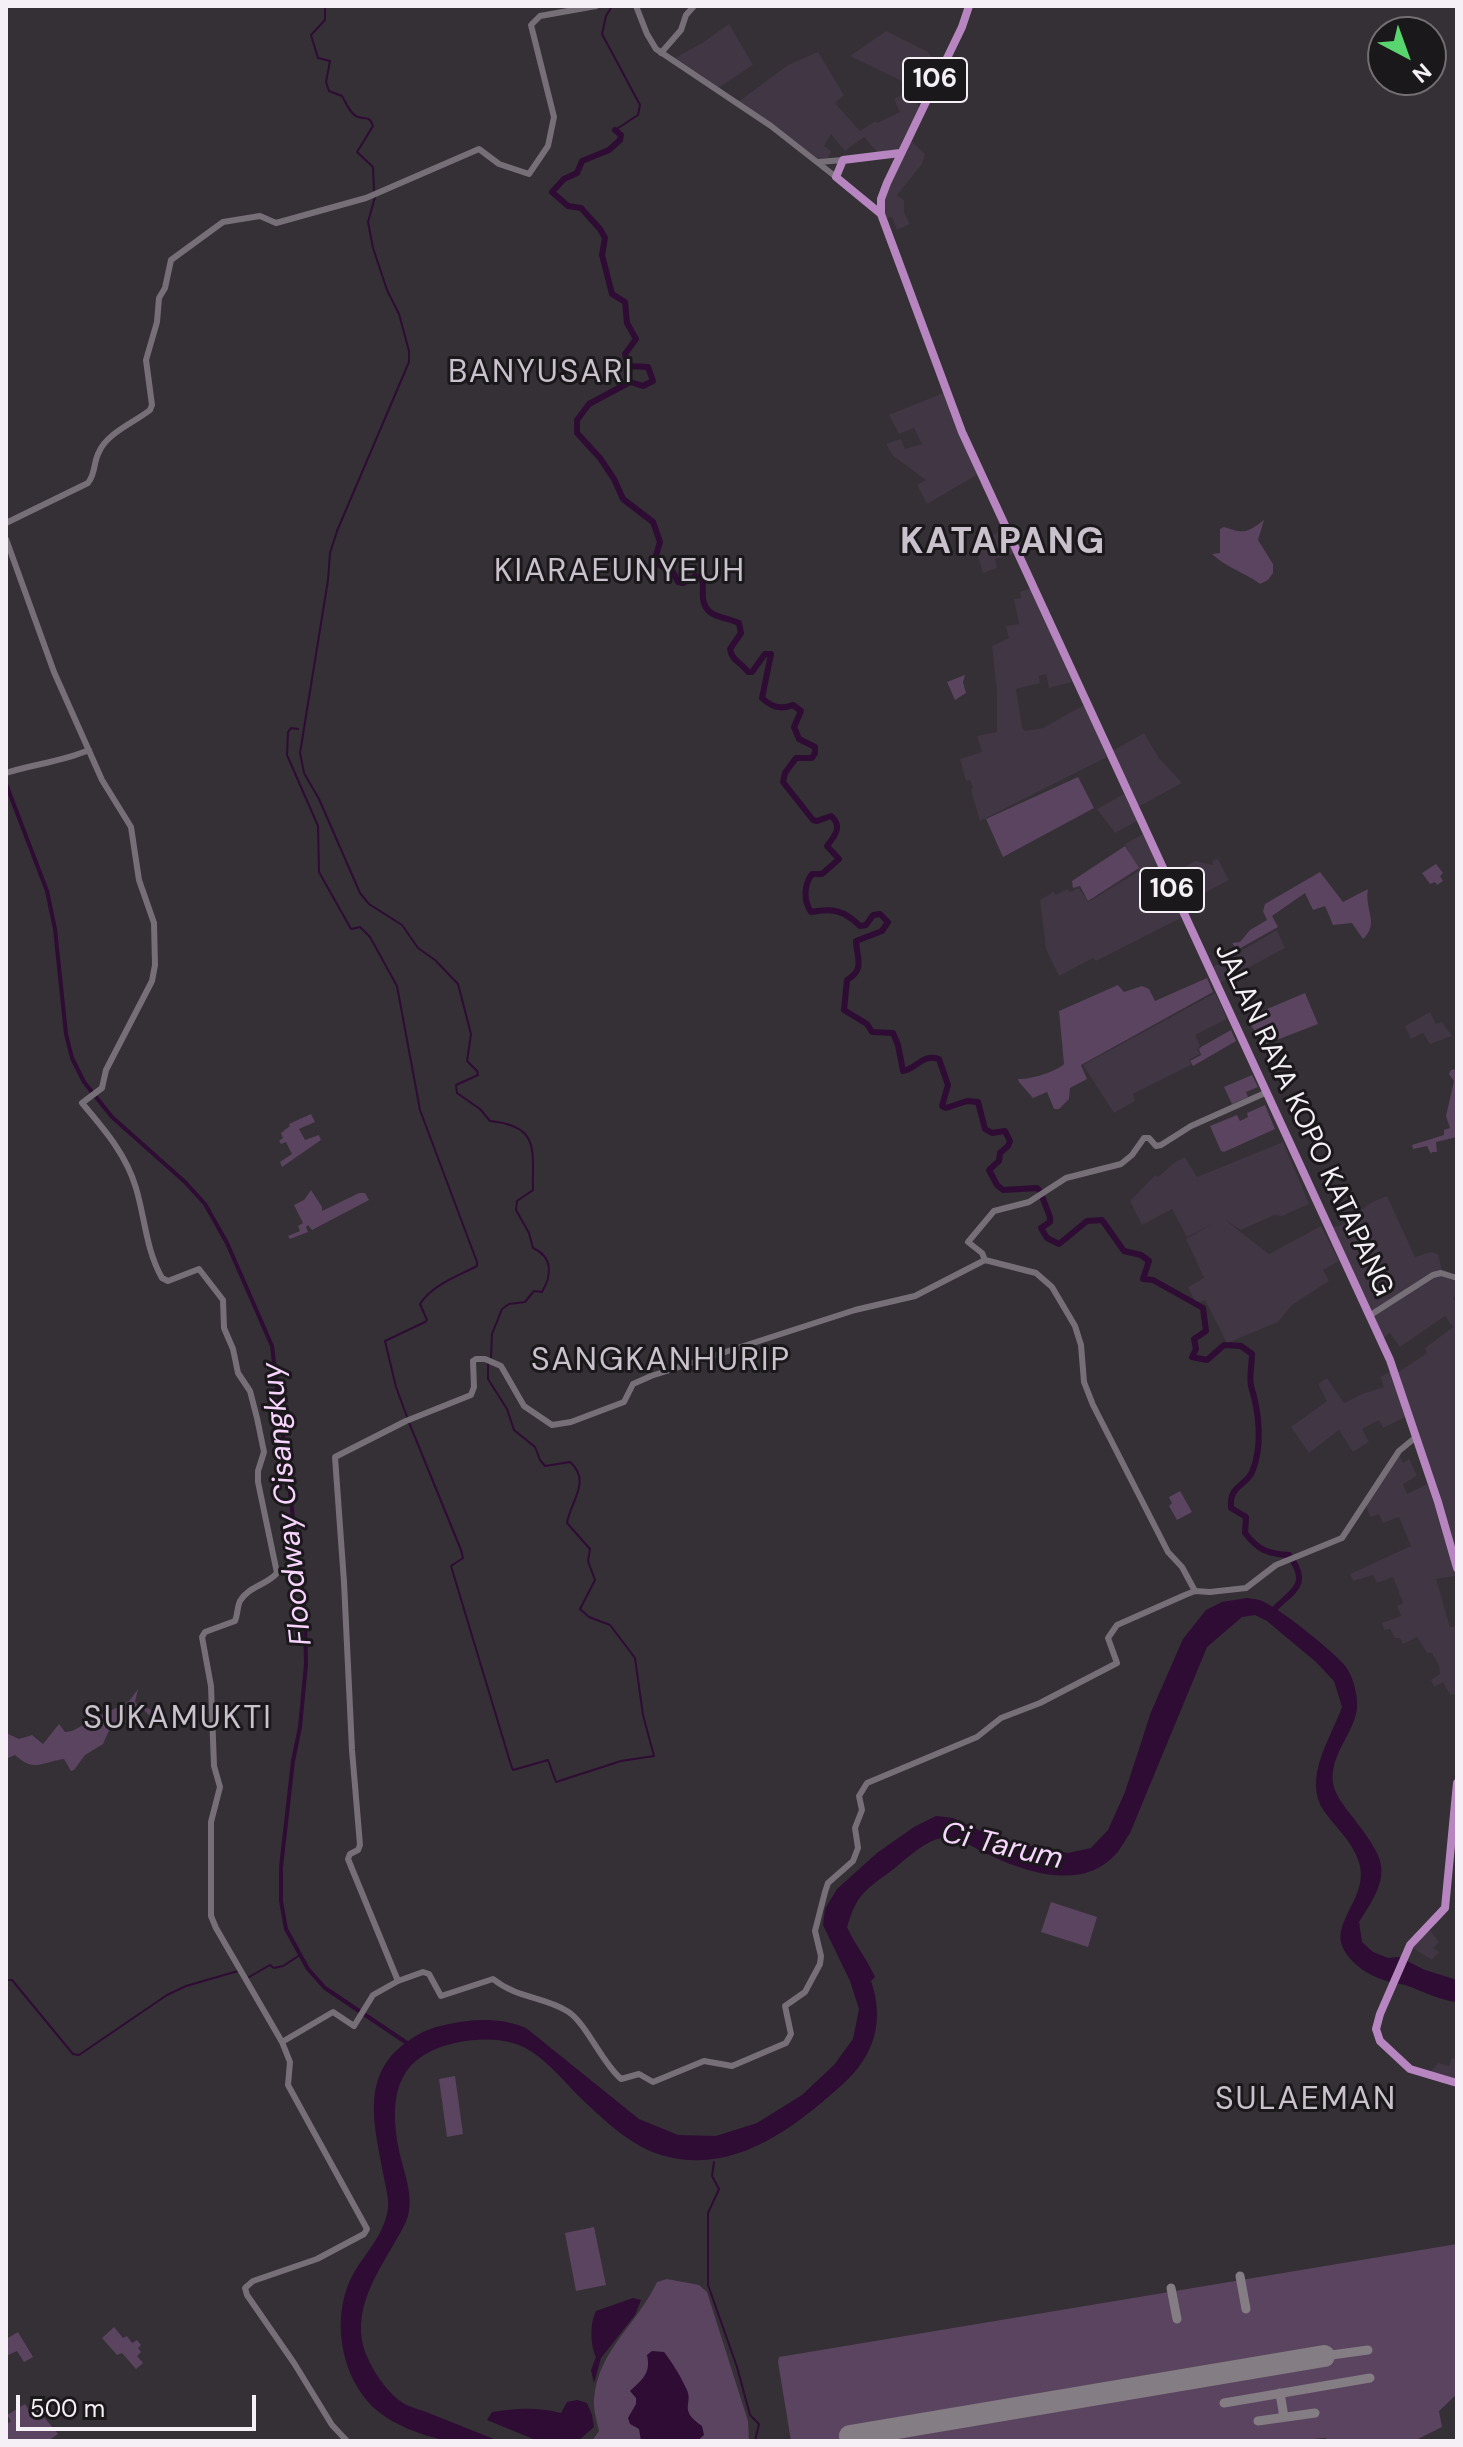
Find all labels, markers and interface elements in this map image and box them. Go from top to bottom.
north arrow [1367,16,1447,96]
text: N [1406,57,1437,89]
road number: 106 [903,58,967,102]
district label: BANYUSARI [448,355,634,393]
district label: KATAPANG [900,522,1106,566]
district label: KIARAEUNYEUH [494,554,746,592]
road number: 106 [1140,868,1204,912]
street label: JALAN RAYA KOPO KATAPANG [1206,938,1400,1302]
district label: SANGKANHURIP [531,1343,791,1381]
water label: Floodway Cisangkuy [255,1361,321,1647]
district label: SUKAMUKTI [83,1701,273,1739]
water label: Ci Tarum [938,1816,1066,1878]
district label: SULAEMAN [1215,2082,1397,2120]
scale bar [20,2379,260,2429]
text: 500 m [30,2393,105,2424]

